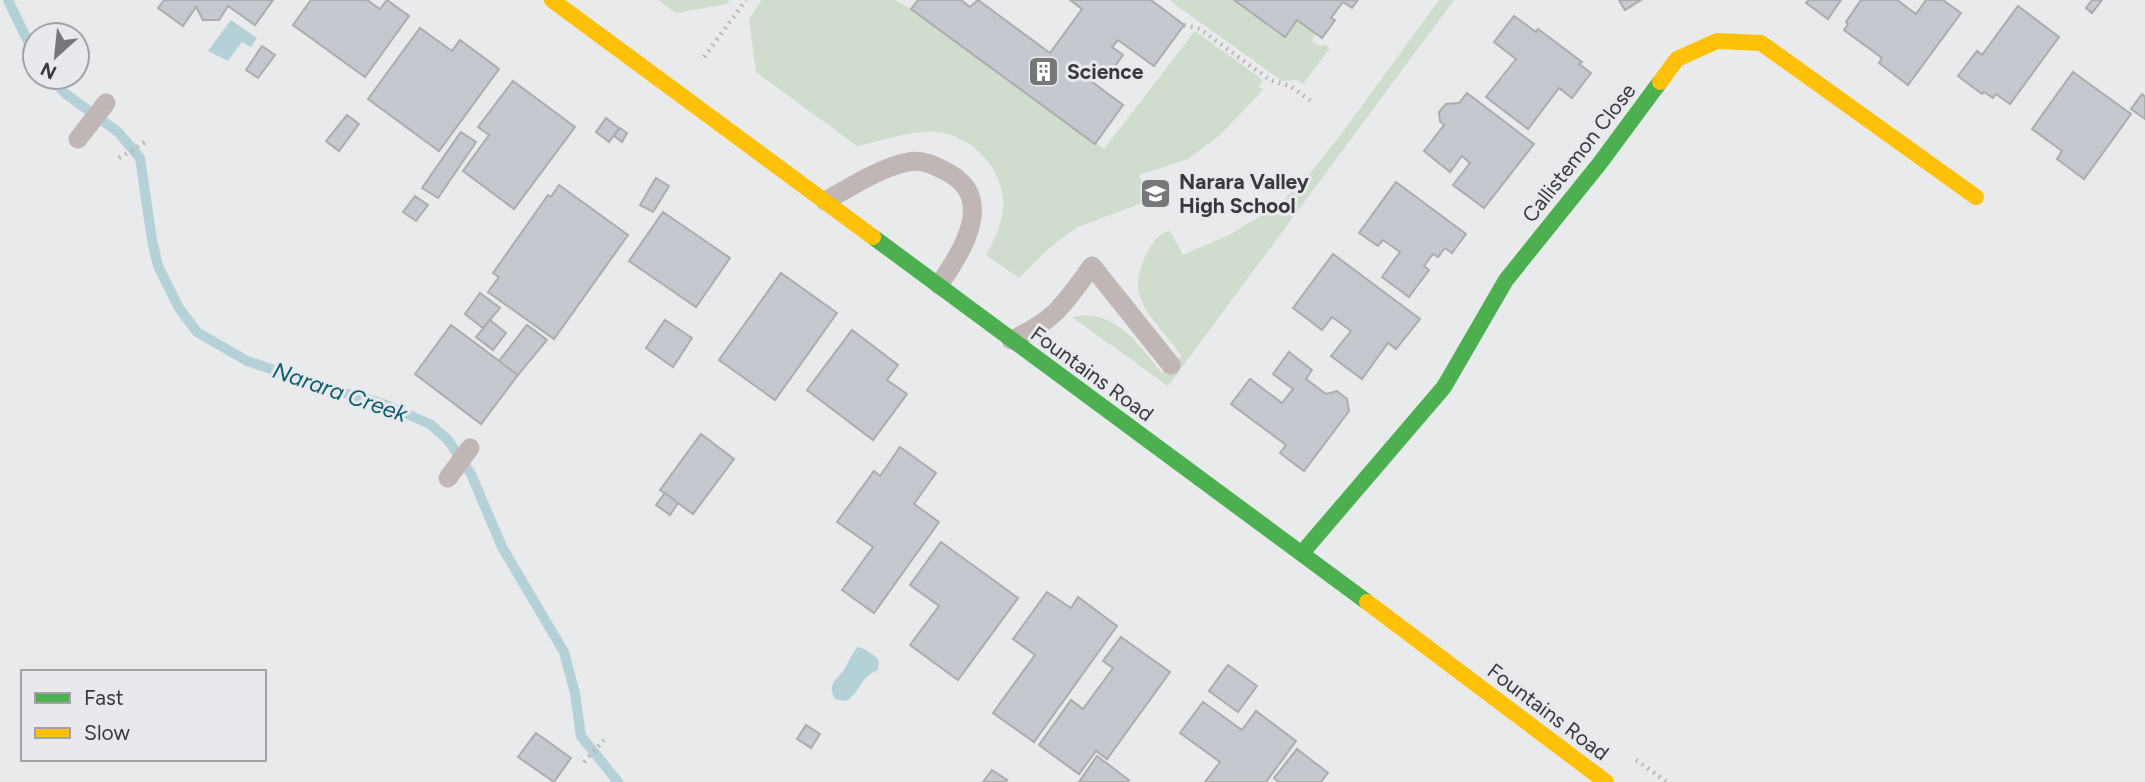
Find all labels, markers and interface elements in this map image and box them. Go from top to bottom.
north arrow [21,21,91,91]
building icon: Science [1027,55,1061,89]
text: N [37,57,60,84]
place label: Science [1067,59,1144,84]
street label: Callistemon Close [1517,78,1641,227]
place label: Narara Valley High School [1179,169,1310,218]
school or university icon: Narara Valley High School [1139,177,1173,211]
street label: Fountains Road [1026,321,1158,426]
water label: Narara Creek [269,356,412,428]
street label: Fountains Road [1483,658,1614,765]
legend [21,670,266,761]
text: Fast [84,685,124,710]
text: Slow [84,720,130,745]

